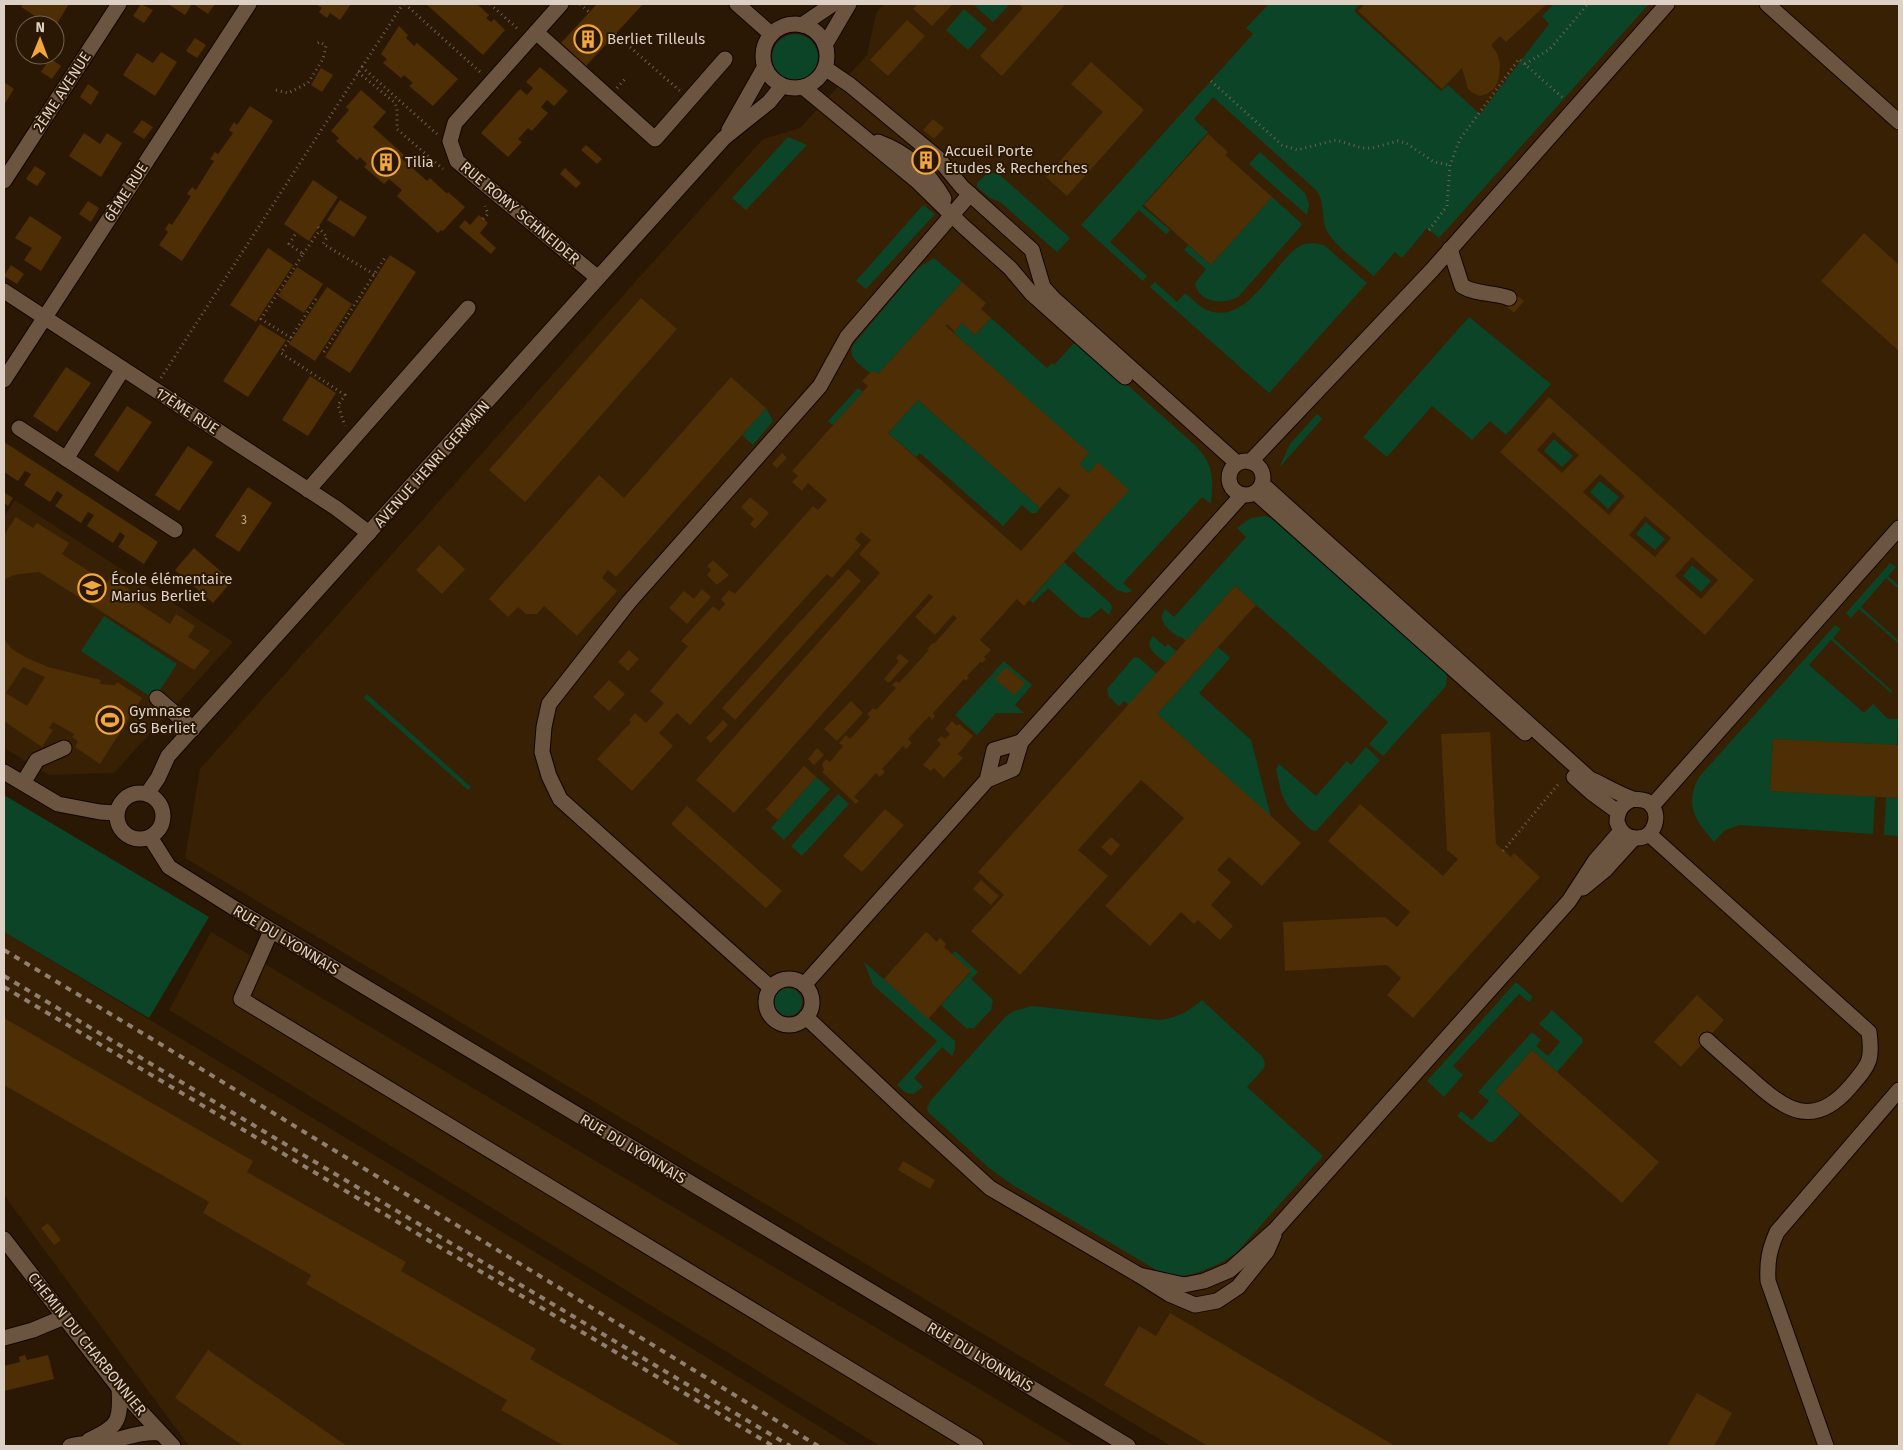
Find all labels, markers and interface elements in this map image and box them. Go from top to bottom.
north arrow [15,15,65,65]
text: N [35,19,45,36]
building icon: Berliet Tilleuls [573,24,603,54]
place label: Berliet Tilleuls [607,30,705,48]
street label: 2ÈME AVENUE [29,48,95,136]
place label: Accueil Porte Etudes & Recherches [945,142,1088,177]
building icon: Accueil Porte Etudes & Recherches [911,145,941,175]
building icon: Tilia [371,147,401,177]
place label: Tilia [405,153,434,171]
street label: RUE ROMY SCHNEIDER [457,158,583,268]
street label: 6ÈME RUE [100,159,152,225]
street label: 17ÈME RUE [152,384,222,438]
street label: AVENUE HENRI GERMAIN [370,397,494,531]
house number: 3 [241,513,247,527]
place label: École élémentaire Marius Berliet [111,570,233,605]
school or university icon: École élémentaire Marius Berliet [77,573,107,603]
place label: Gymnase GS Berliet [129,702,197,737]
sports icon: Gymnase GS Berliet [95,705,125,735]
street label: RUE DU LYONNAIS [230,901,342,979]
street label: RUE DU LYONNAIS [577,1110,689,1188]
street label: CHEMIN DU CHARBONNIER [24,1269,150,1419]
street label: RUE DU LYONNAIS [924,1318,1036,1396]

